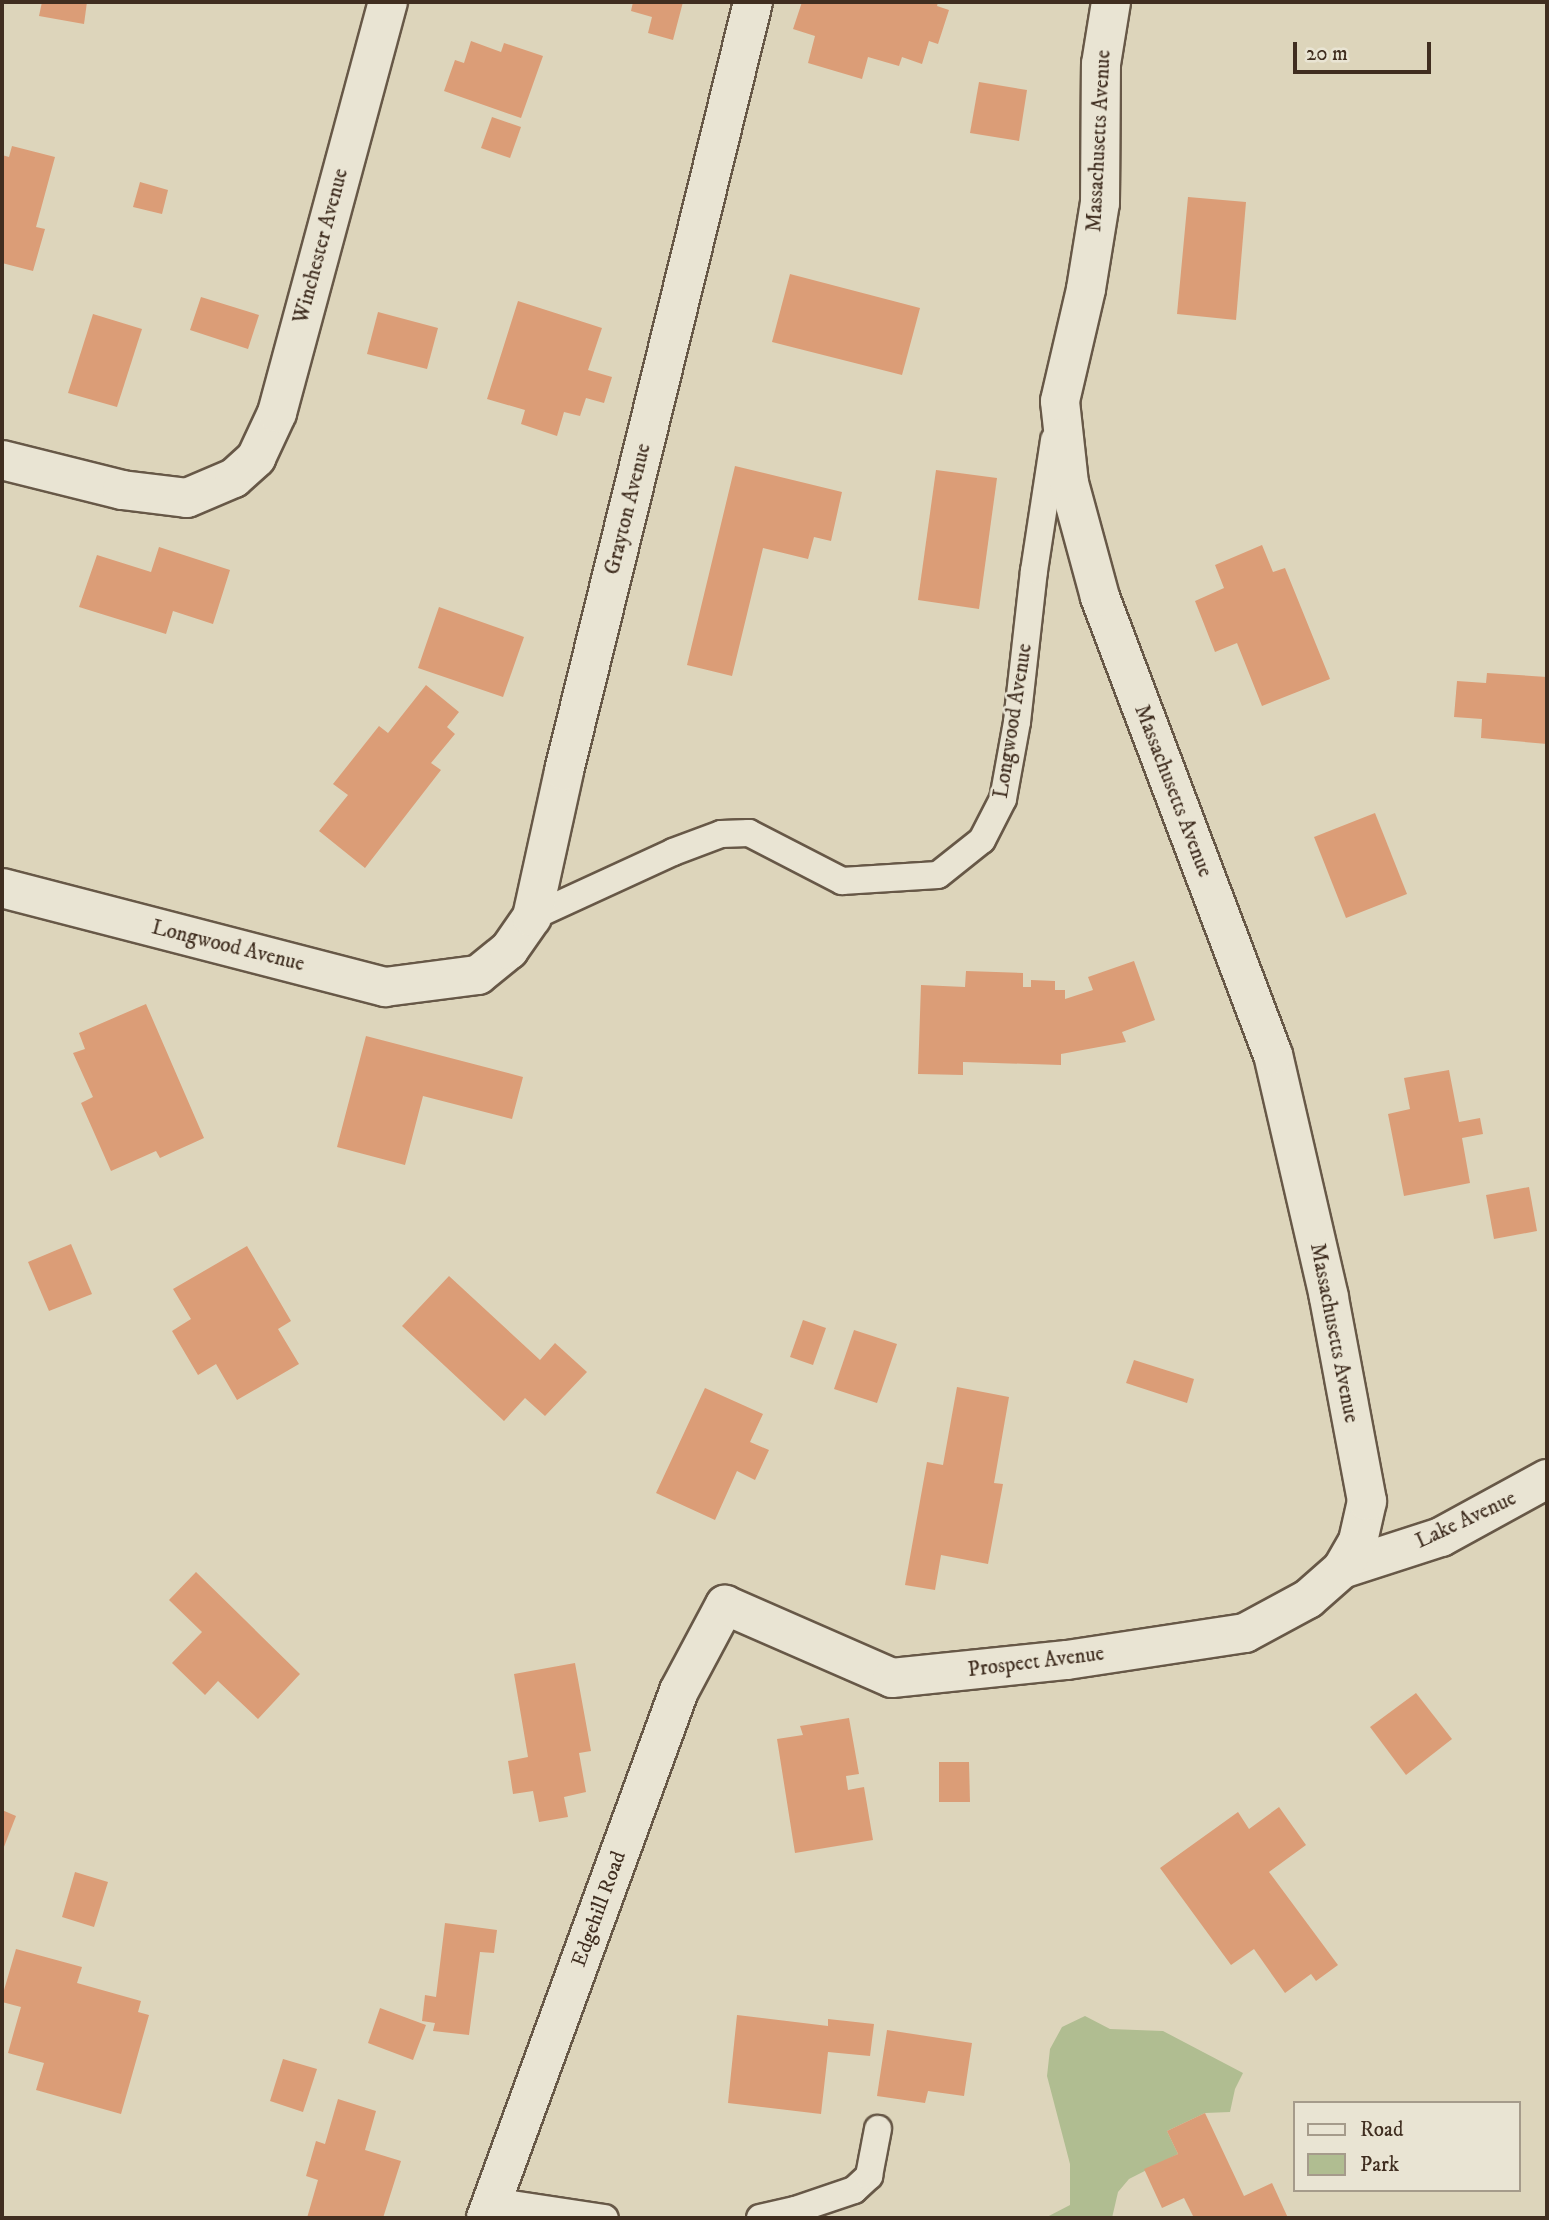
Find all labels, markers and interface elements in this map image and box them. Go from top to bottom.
scale bar [1297,28,1435,72]
text: 20 m [1306,41,1348,67]
street label: Massachusetts Avenue [1082,49,1116,233]
street label: Winchester Avenue [288,166,354,326]
street label: Grayton Avenue [600,441,656,577]
street label: Longwood Avenue [988,642,1038,800]
street label: Massachusetts Avenue [1129,701,1217,881]
street label: Longwood Avenue [149,915,307,977]
street label: Massachusetts Avenue [1304,1241,1364,1425]
street label: Lake Avenue [1412,1486,1520,1554]
street label: Prospect Avenue [966,1641,1106,1683]
street label: Edgehill Road [566,1848,632,1970]
legend [1294,2101,1521,2192]
text: Road [1360,2117,1404,2143]
text: Park [1360,2152,1399,2178]

